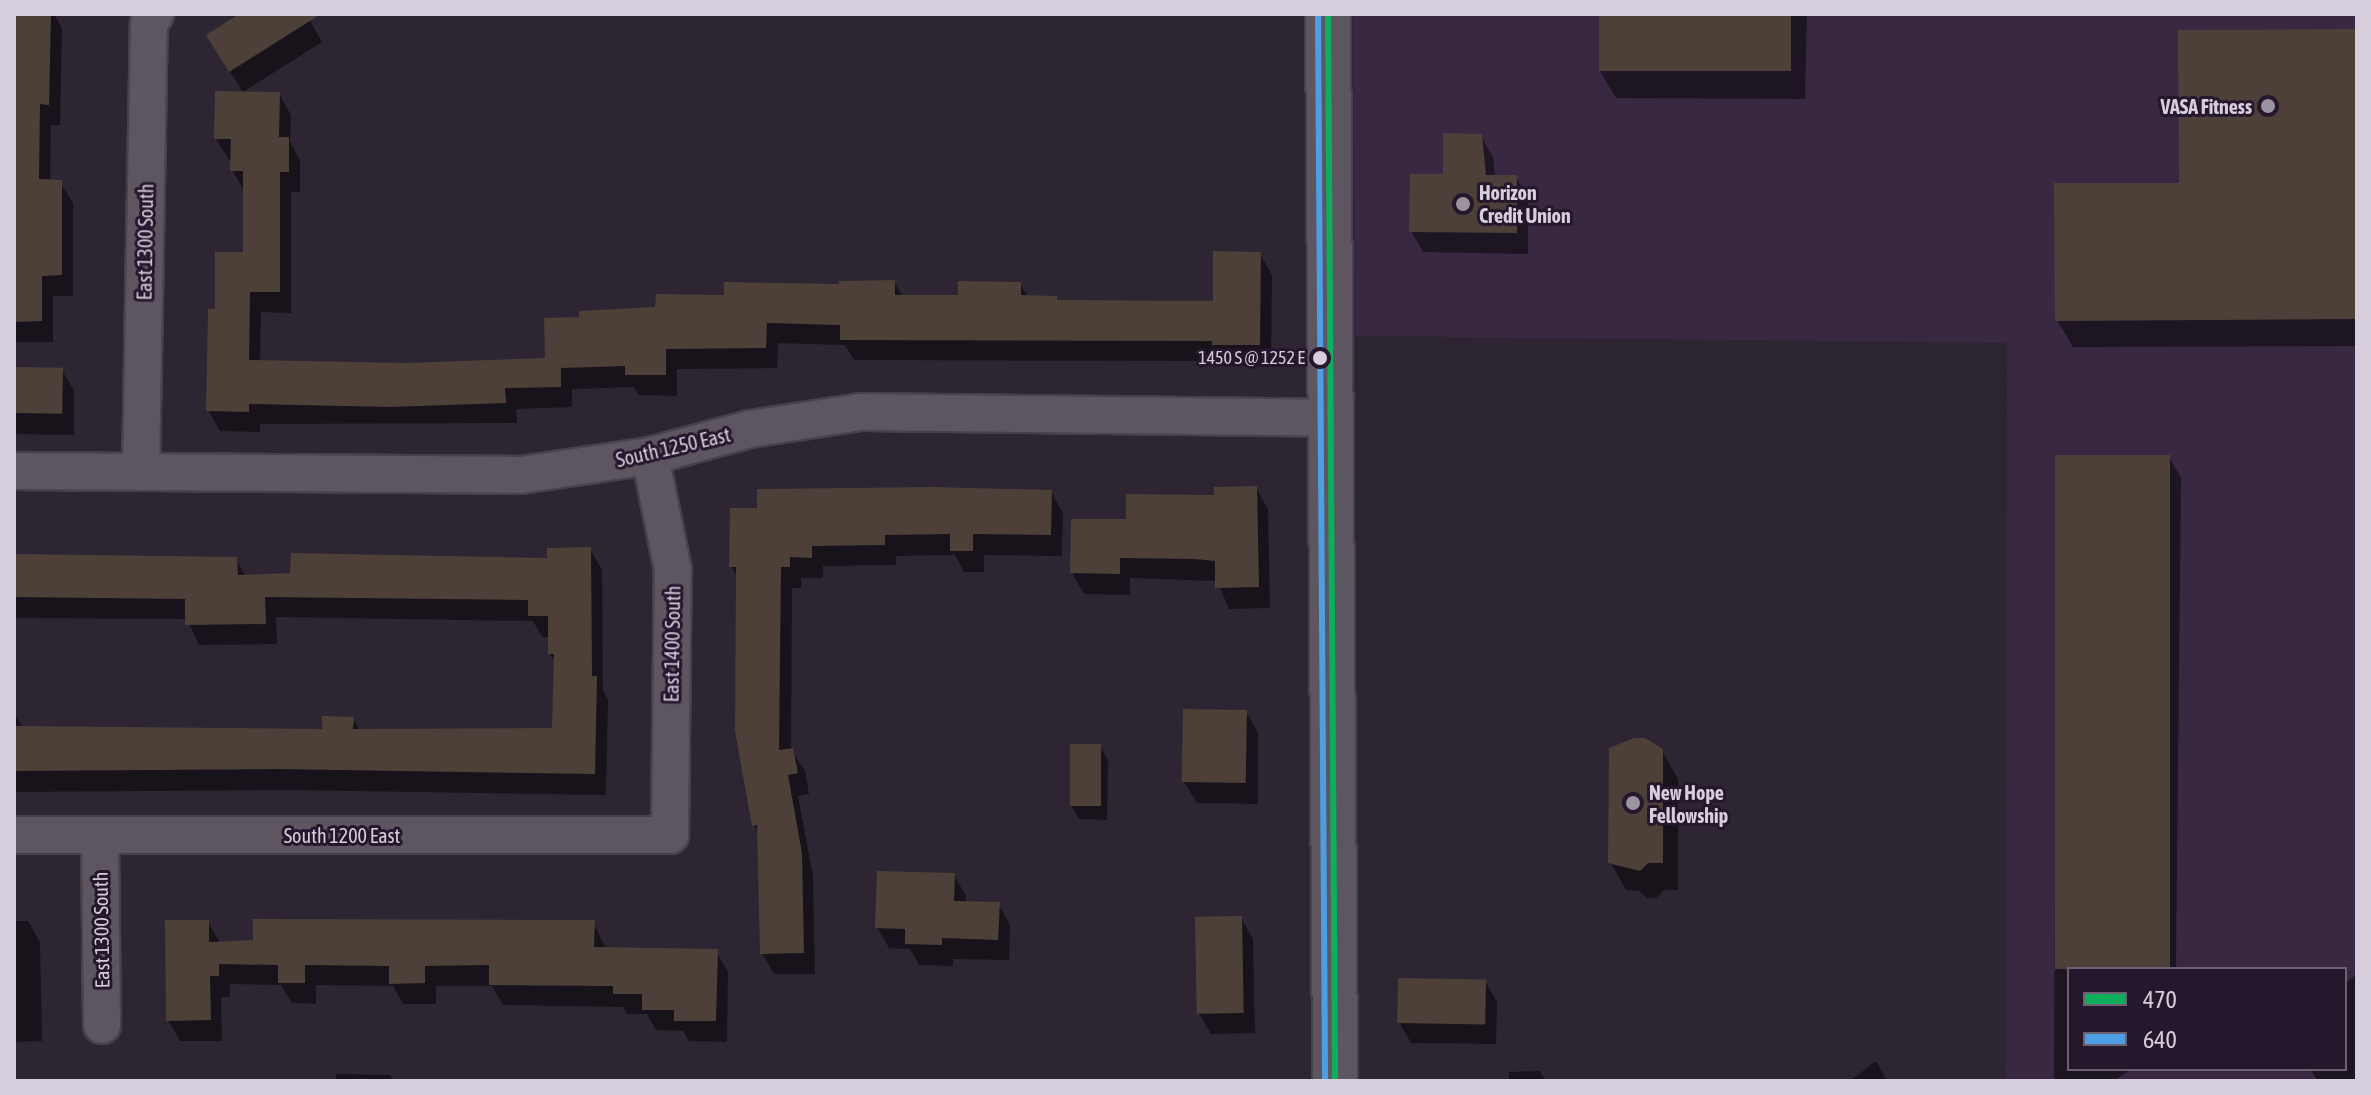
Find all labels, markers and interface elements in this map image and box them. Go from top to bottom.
place label: VASA Fitness [2161,94,2252,118]
marker: VASA Fitness [2259,97,2277,115]
place label: Horizon Credit Union [1479,180,1571,227]
street label: East 1300 South [132,183,158,301]
marker: Horizon Credit Union [1454,195,1472,213]
place label: 1450 S @ 1252 E [1198,347,1305,369]
marker: 1450 S @ 1252 E [1312,350,1328,366]
street label: South 1250 East [613,422,733,472]
street label: East 1400 South [659,585,685,703]
place label: New Hope Fellowship [1649,780,1728,827]
marker: New Hope Fellowship [1624,794,1642,812]
street label: South 1200 East [284,823,400,847]
street label: East 1300 South [88,871,114,989]
legend [2067,967,2347,1071]
text: 470 [2143,986,2177,1013]
text: 640 [2143,1026,2177,1053]

